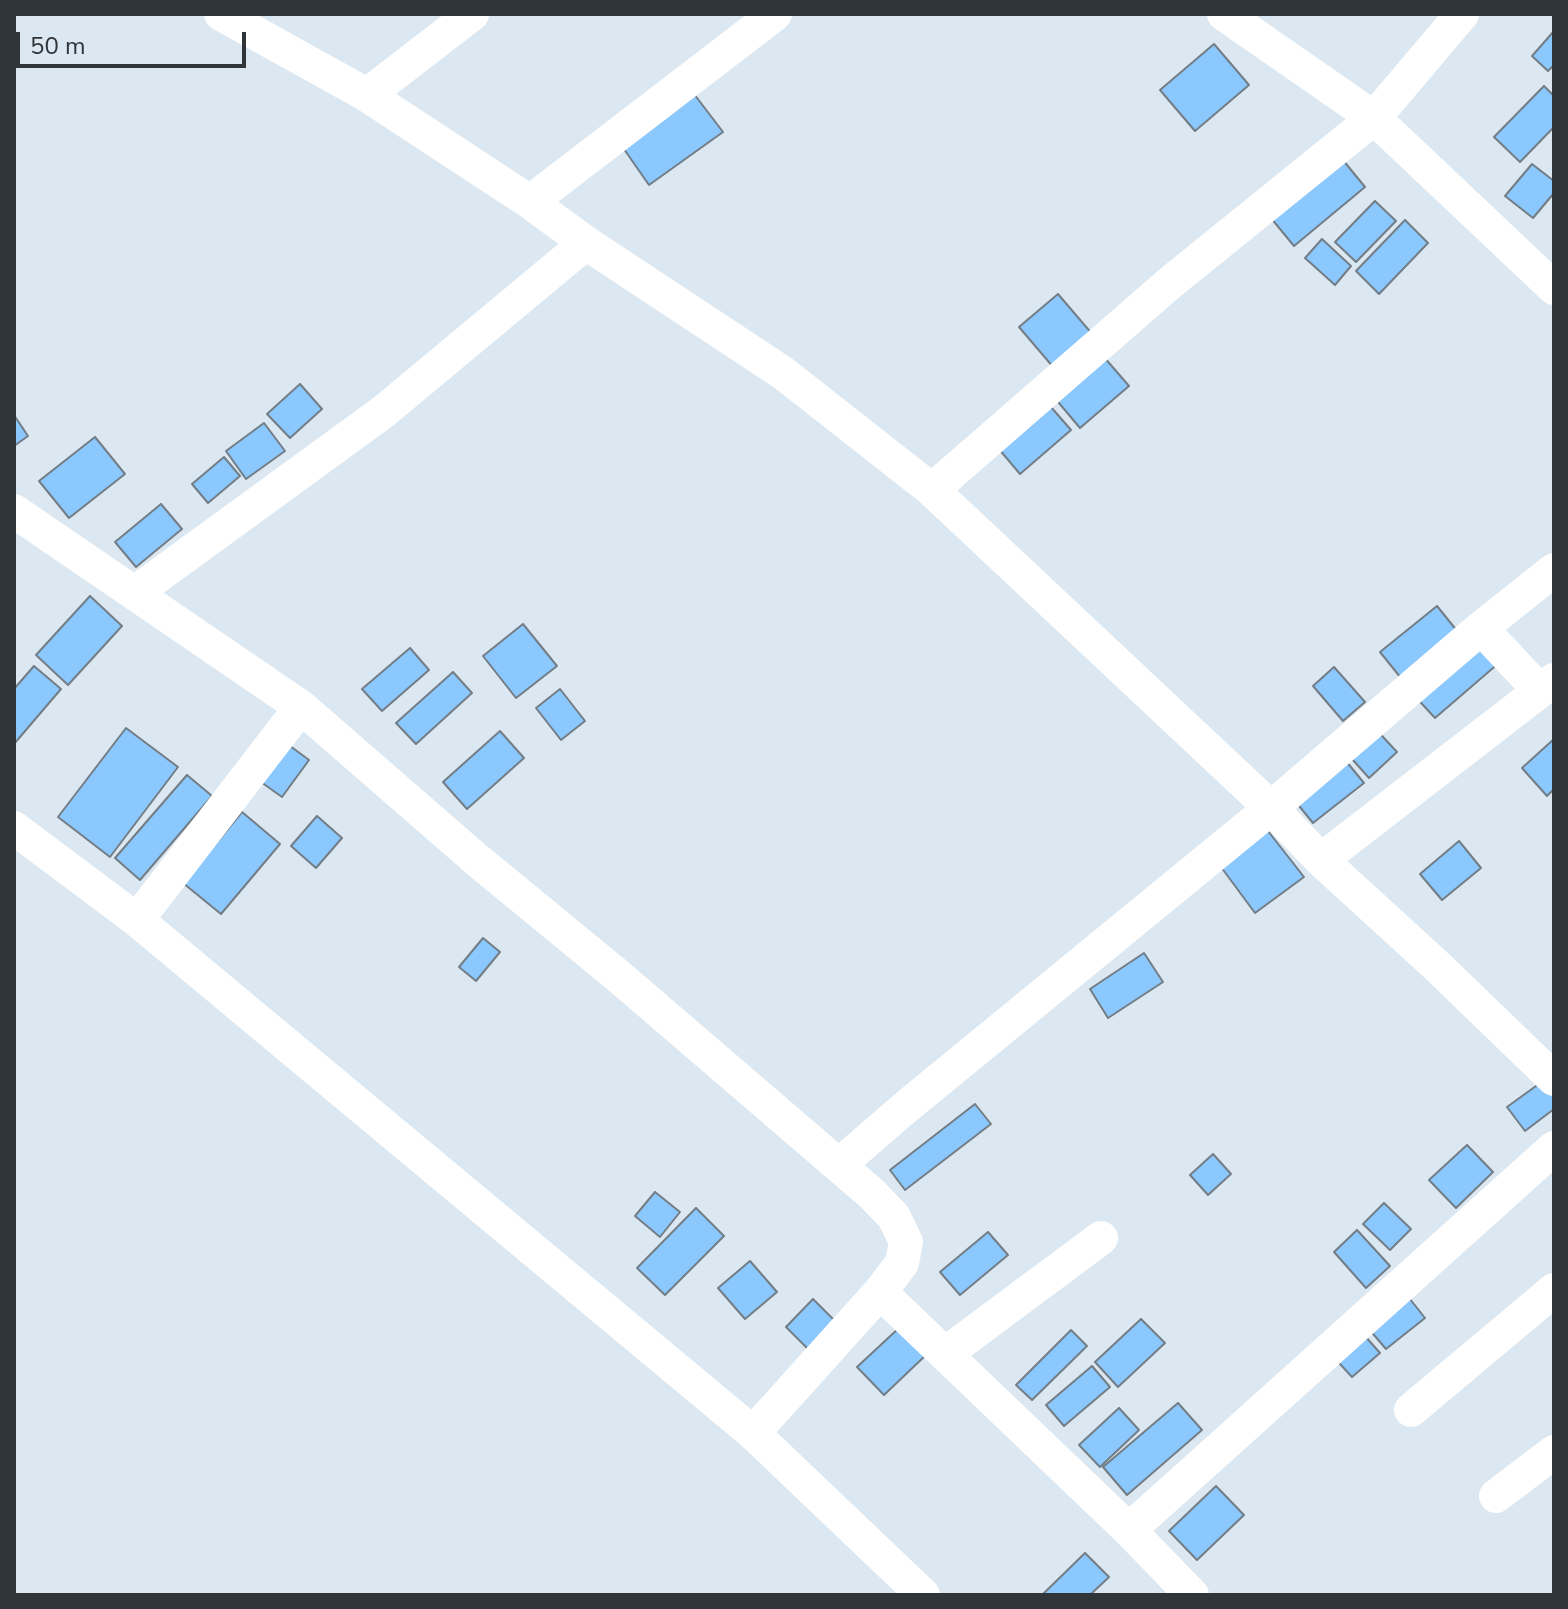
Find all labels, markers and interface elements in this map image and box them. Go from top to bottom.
scale bar [20,16,250,66]
text: 50 m [30,30,86,62]

